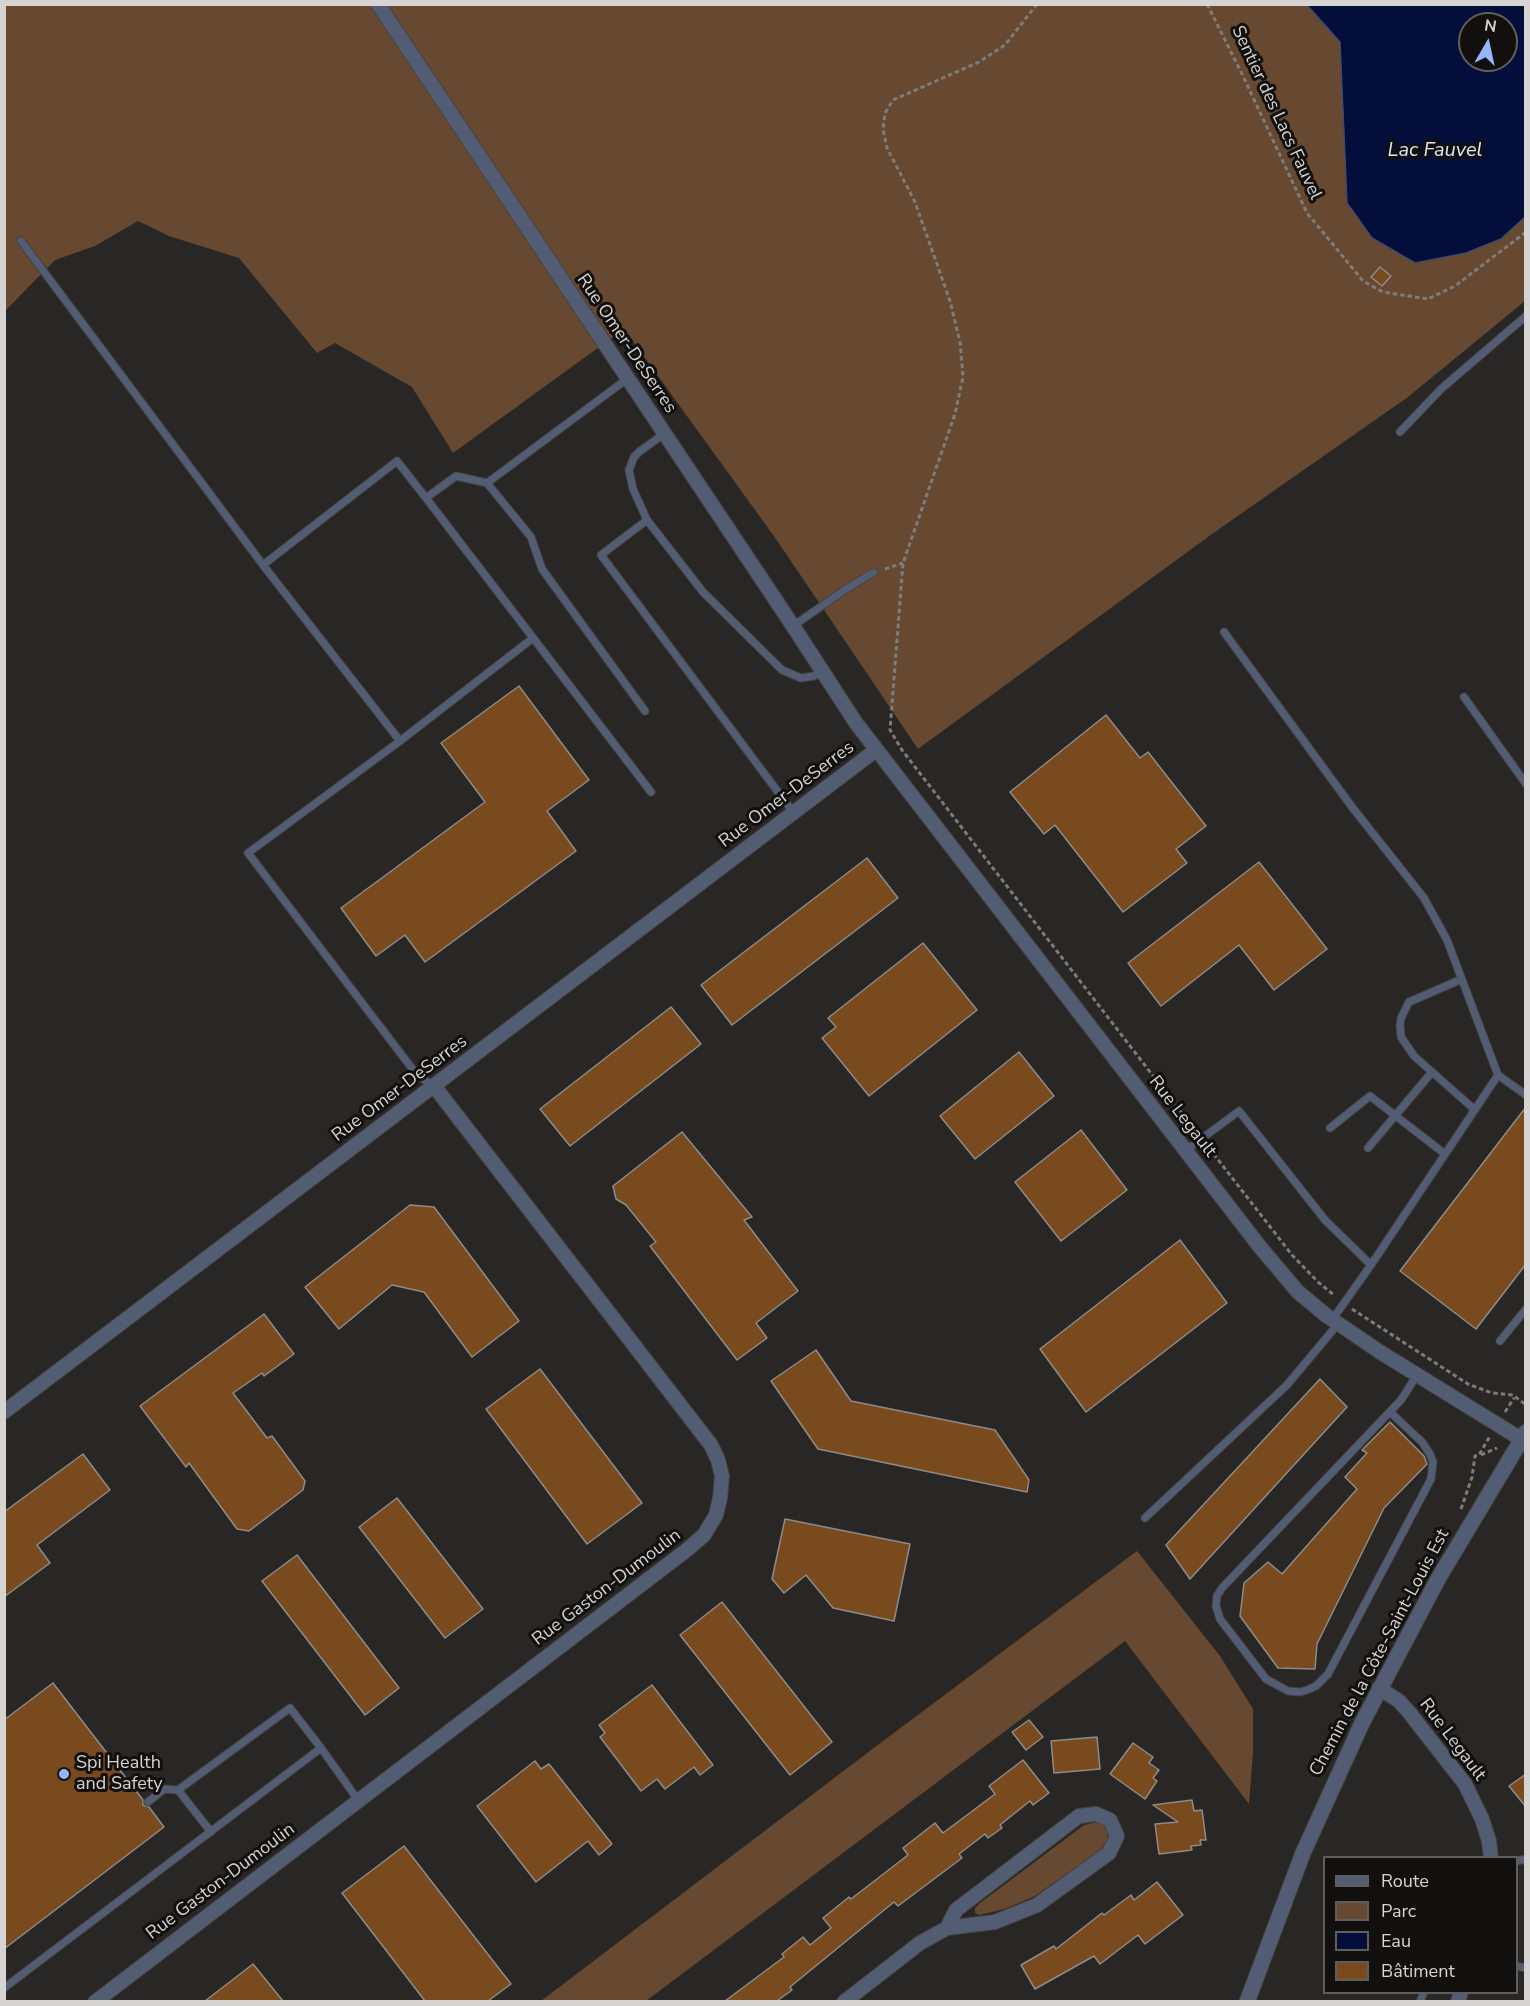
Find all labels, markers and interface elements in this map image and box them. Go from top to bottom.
north arrow [1458,12,1518,72]
text: N [1483,14,1498,38]
street label: Sentier des Lacs Fauvel [1226,23,1326,203]
water label: Lac Fauvel [1388,139,1482,163]
street label: Rue Omer-DeSerres [571,270,681,418]
street label: Rue Omer-DeSerres [715,737,859,853]
street label: Rue Omer-DeSerres [328,1031,472,1147]
street label: Rue Legault [1144,1072,1220,1162]
street label: Rue Gaston-Dumoulin [529,1525,685,1651]
street label: Chemin de la Côte-Saint-Louis Est [1306,1526,1454,1780]
street label: Rue Legault [1414,1695,1490,1785]
place label: Spi Health and Safety [76,1753,162,1796]
marker: Spi Health and Safety [57,1767,71,1781]
street label: Rue Gaston-Dumoulin [143,1819,299,1945]
legend [1323,1856,1518,1994]
text: Route [1381,1869,1429,1893]
text: Parc [1381,1899,1416,1923]
text: Eau [1381,1929,1411,1953]
text: Bâtiment [1381,1959,1455,1983]

